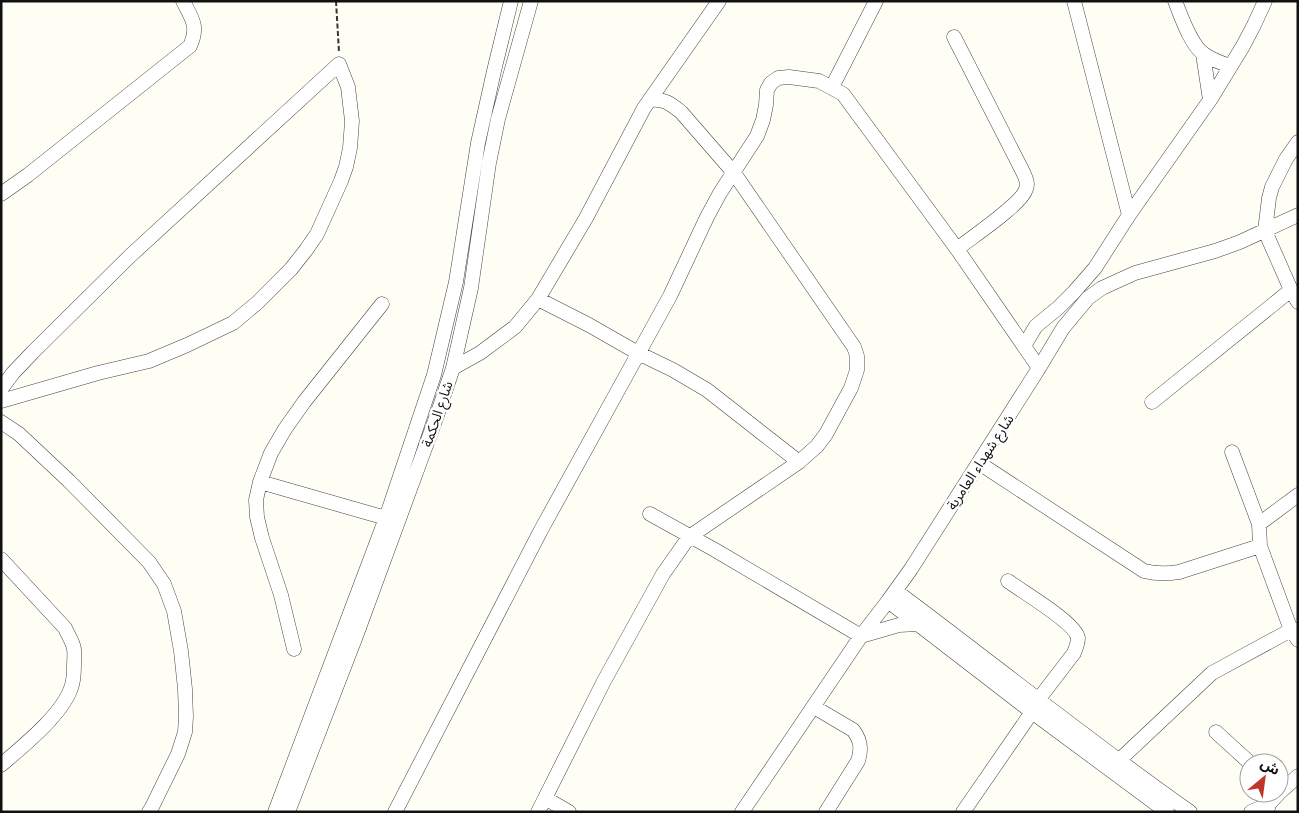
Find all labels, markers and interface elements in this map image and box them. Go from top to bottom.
street label: شارع الحكمة [417,379,459,450]
street label: شارع شهداء العامرية [942,411,1019,514]
north arrow [1239,753,1289,803]
text: ش [1258,754,1283,779]

